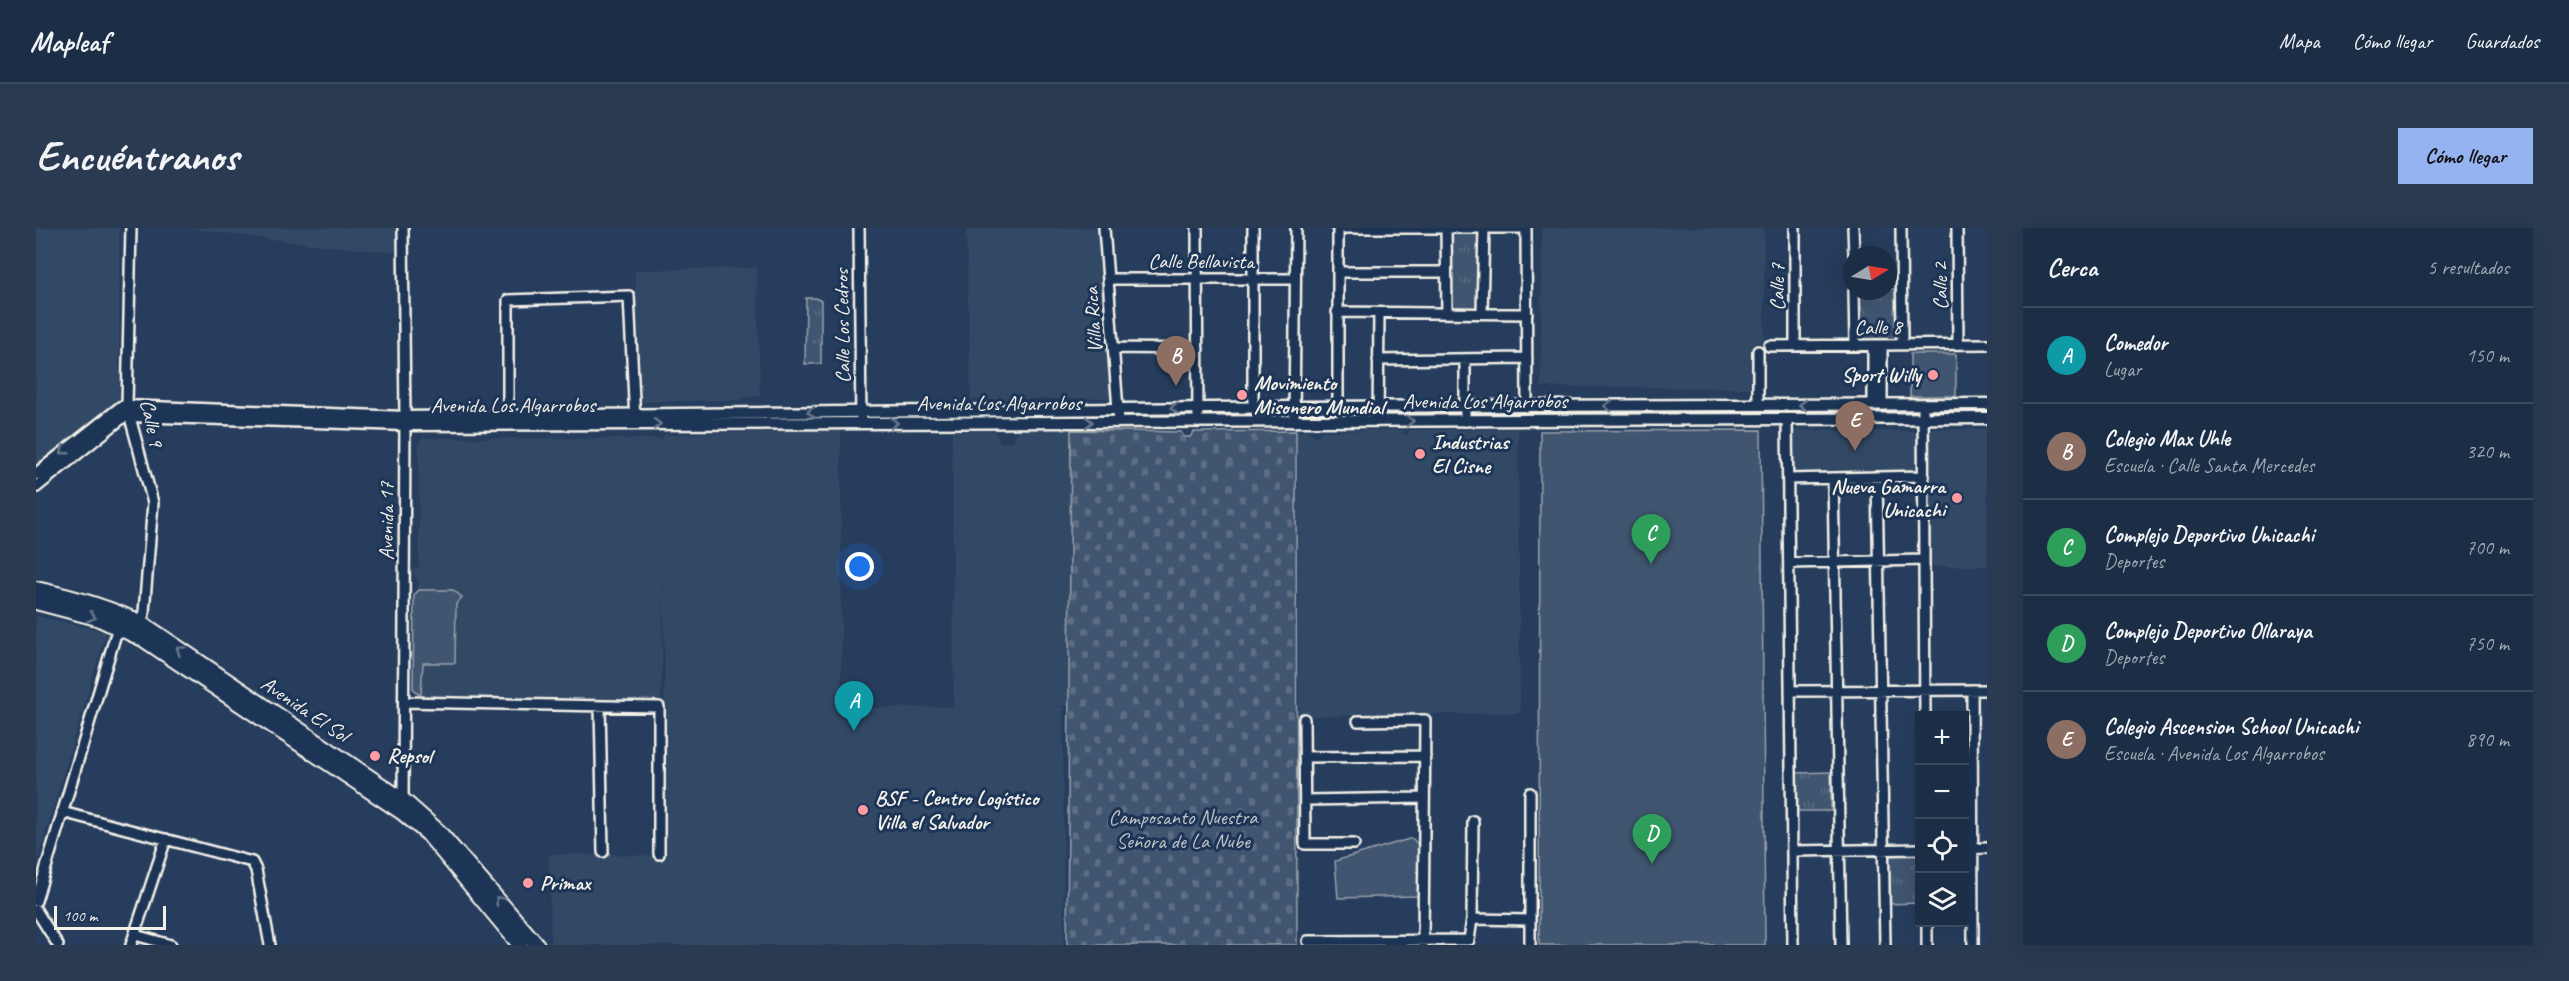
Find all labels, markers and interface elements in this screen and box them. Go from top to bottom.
text: Mapleaf [30,24,108,59]
text: Mapa [2279,28,2320,54]
text: Cómo llegar [2353,28,2432,54]
text: Guardados [2465,28,2539,54]
button: Cómo llegar [2398,128,2533,184]
text: Encuéntranos [36,130,238,183]
north arrow [1843,246,1897,300]
street label: Calle Bellavista [1148,248,1256,274]
text: Cerca [2047,251,2097,284]
text: 5 resultados [2427,255,2509,280]
street label: Calle 2 [1927,261,1953,310]
street label: Calle 7 [1764,262,1790,311]
street label: Calle Los Cedros [828,267,856,383]
street label: Villa Rica [1078,284,1108,354]
street label: Calle 8 [1854,314,1905,340]
text: Comedor [2104,329,2167,357]
pin: B [1156,336,1196,386]
text: A [2061,343,2072,368]
text: 150 m [2466,343,2509,368]
text: Lugar [2104,357,2141,382]
place label: Sport Willy [1842,362,1924,388]
marker: Sport Willy [1926,368,1940,382]
place label: Movimiento Misonero Mundial [1254,370,1388,420]
marker: Movimiento Misonero Mundial [1235,388,1249,402]
street label: Avenida Los Algarrobos [1403,388,1569,414]
street label: Avenida Los Algarrobos [917,390,1083,416]
street label: Avenida Los Algarrobos [431,392,597,418]
street label: Calle 9 [134,397,170,450]
one-way arrow [1798,399,1807,411]
one-way arrow [1603,400,1612,412]
one-way arrow [1170,402,1179,415]
pin: E [1836,402,1874,451]
one-way arrow [807,406,816,418]
one-way arrow [1406,415,1415,427]
one-way arrow [1085,416,1094,428]
one-way arrow [890,417,899,429]
one-way arrow [653,418,662,430]
text: Colegio Max Uhle [2104,425,2230,453]
place label: Industrias El Cisne [1432,429,1511,479]
text: B [2061,439,2072,464]
text: 320 m [2466,439,2509,464]
one-way arrow [60,444,71,455]
marker: Industrias El Cisne [1413,447,1427,461]
text: Escuela · Calle Santa Mercedes [2104,453,2314,478]
place label: Nueva Gamarra Unicachi [1831,473,1948,523]
street label: Avenida 17 [373,480,399,560]
marker: Nueva Gamarra Unicachi [1950,491,1964,505]
pin: C [1632,514,1670,564]
text: Complejo Deportivo Unicachi [2104,521,2314,549]
text: C [2062,535,2071,560]
text: 700 m [2466,535,2509,560]
text: Deportes [2104,549,2164,574]
your location [845,552,874,581]
one-way arrow [86,610,97,623]
text: Complejo Deportivo Ollaraya [2104,617,2312,645]
text: D [2061,631,2072,656]
text: 750 m [2466,631,2509,656]
text: Deportes [2104,645,2164,670]
one-way arrow [176,646,187,657]
street label: Avenida El Sol [256,670,357,750]
pin: A [834,682,874,731]
map controls [1915,711,1969,927]
button: + [1915,711,1969,765]
text: Colegio Ascension School Unicachi [2104,713,2358,741]
text: E [2061,727,2072,752]
text: 890 m [2466,727,2509,752]
text: Escuela · Avenida Los Algarrobos [2104,741,2324,766]
place label: Repsol [387,743,436,769]
marker: Repsol [368,749,382,763]
button: − [1915,765,1969,819]
place label: BSF - Centro Logístico Villa el Salvador [875,785,1041,835]
marker: BSF - Centro Logístico Villa el Salvador [856,803,870,817]
park label: Camposanto Nuestra Señora de La Nube [1109,804,1259,854]
pin: D [1632,814,1672,864]
button: locate [1915,819,1969,873]
place label: Primax [540,870,592,896]
button: layers [1915,873,1969,927]
marker: Primax [521,876,535,890]
one-way arrow [495,896,506,907]
scale bar [54,903,166,930]
text: 100 m [63,906,97,926]

